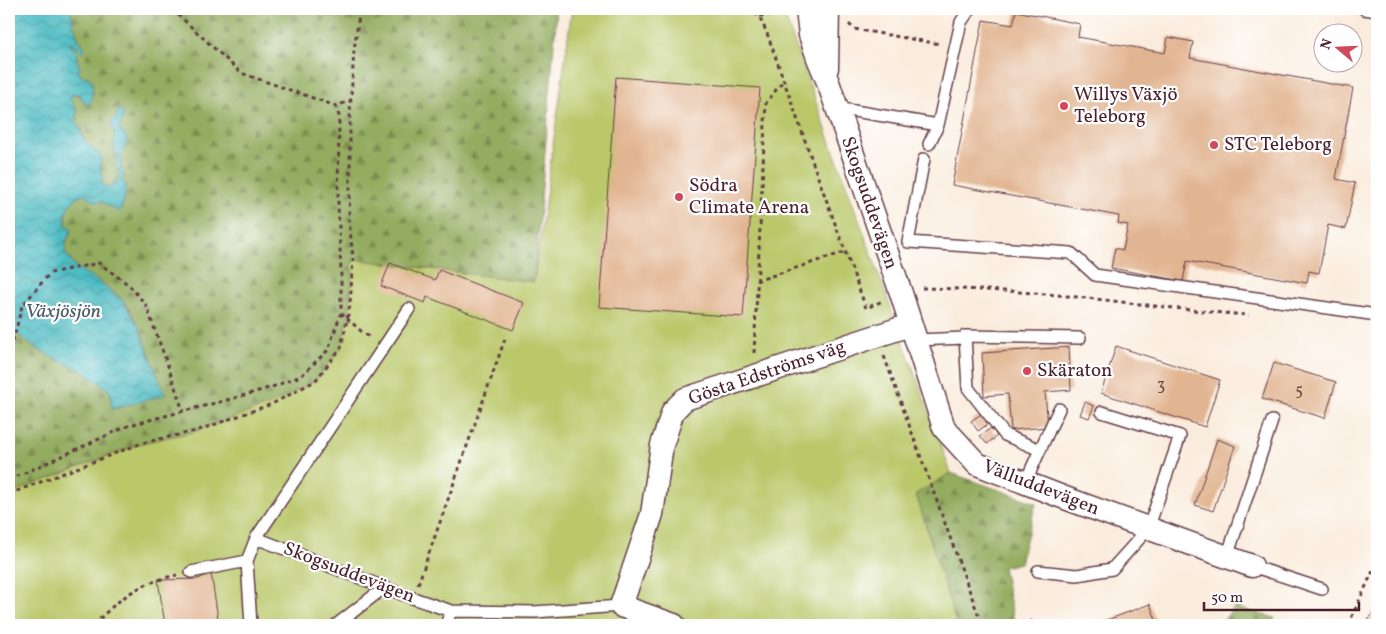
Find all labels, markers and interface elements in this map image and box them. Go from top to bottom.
north arrow [1314,22,1364,72]
text: N [1316,36,1338,52]
place label: Willys Växjö Teleborg [1074,82,1178,130]
marker: Willys Växjö Teleborg [1058,100,1070,112]
place label: STC Teleborg [1224,132,1332,158]
street label: Skogsuddevägen [834,133,904,273]
marker: STC Teleborg [1208,139,1220,151]
place label: Södra Climate Arena [689,173,809,221]
marker: Södra Climate Arena [673,191,685,203]
water label: Växjösjön [25,298,101,326]
street label: Gösta Edströms väg [685,334,849,412]
place label: Skäraton [1037,358,1112,384]
marker: Skäraton [1021,365,1033,377]
house number: 3 [1157,375,1165,397]
house number: 5 [1295,380,1303,402]
street label: Välluddevägen [979,454,1103,522]
street label: Skogsuddevägen [279,536,419,610]
scale bar [1204,579,1358,611]
text: 50 m [1211,588,1243,609]

